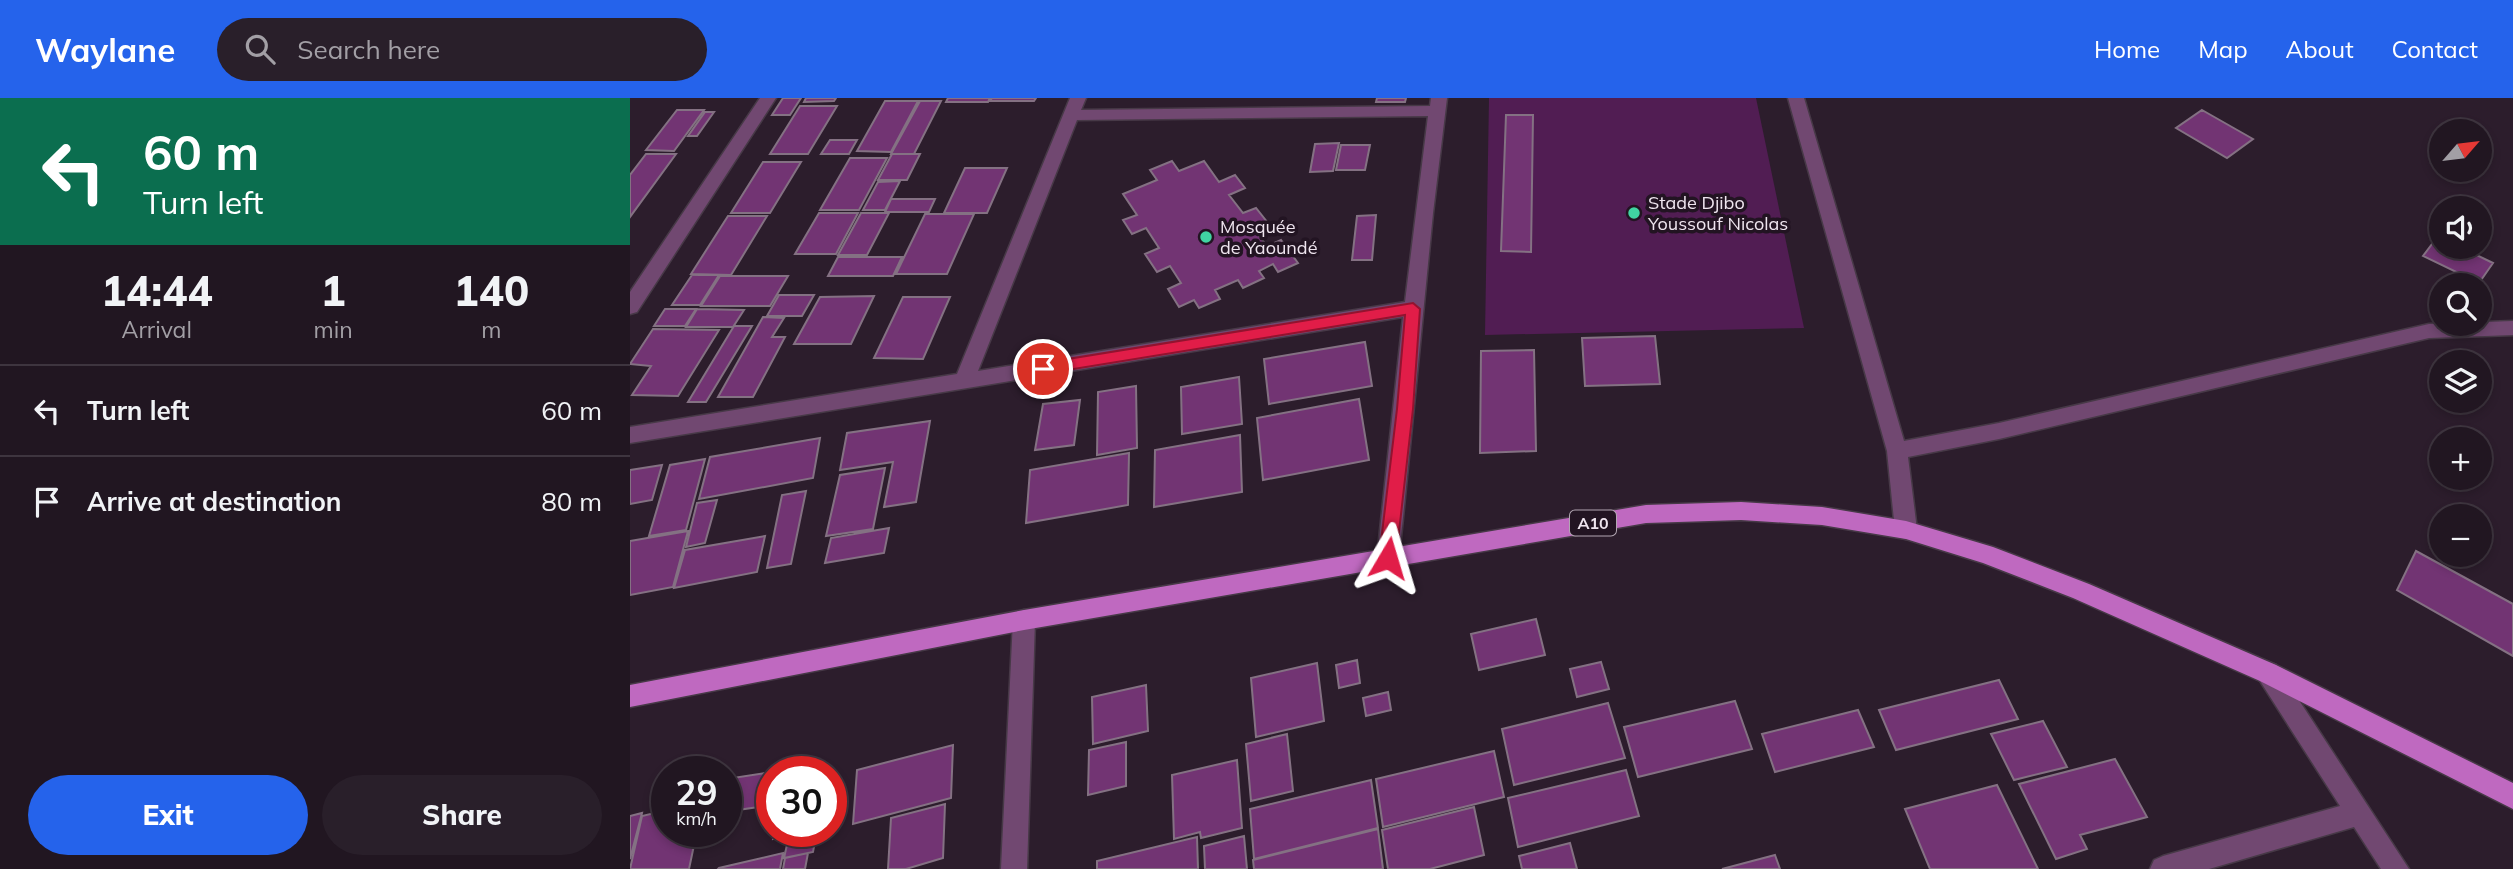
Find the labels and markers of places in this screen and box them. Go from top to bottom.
place label: Stade Djibo Youssouf Nicolas [1647,191,1788,235]
marker: Stade Djibo Youssouf Nicolas [1626,205,1642,221]
place label: Mosquée de Yaoundé [1220,215,1317,259]
marker: Mosquée de Yaoundé [1198,229,1214,245]
pin [1013,339,1073,399]

